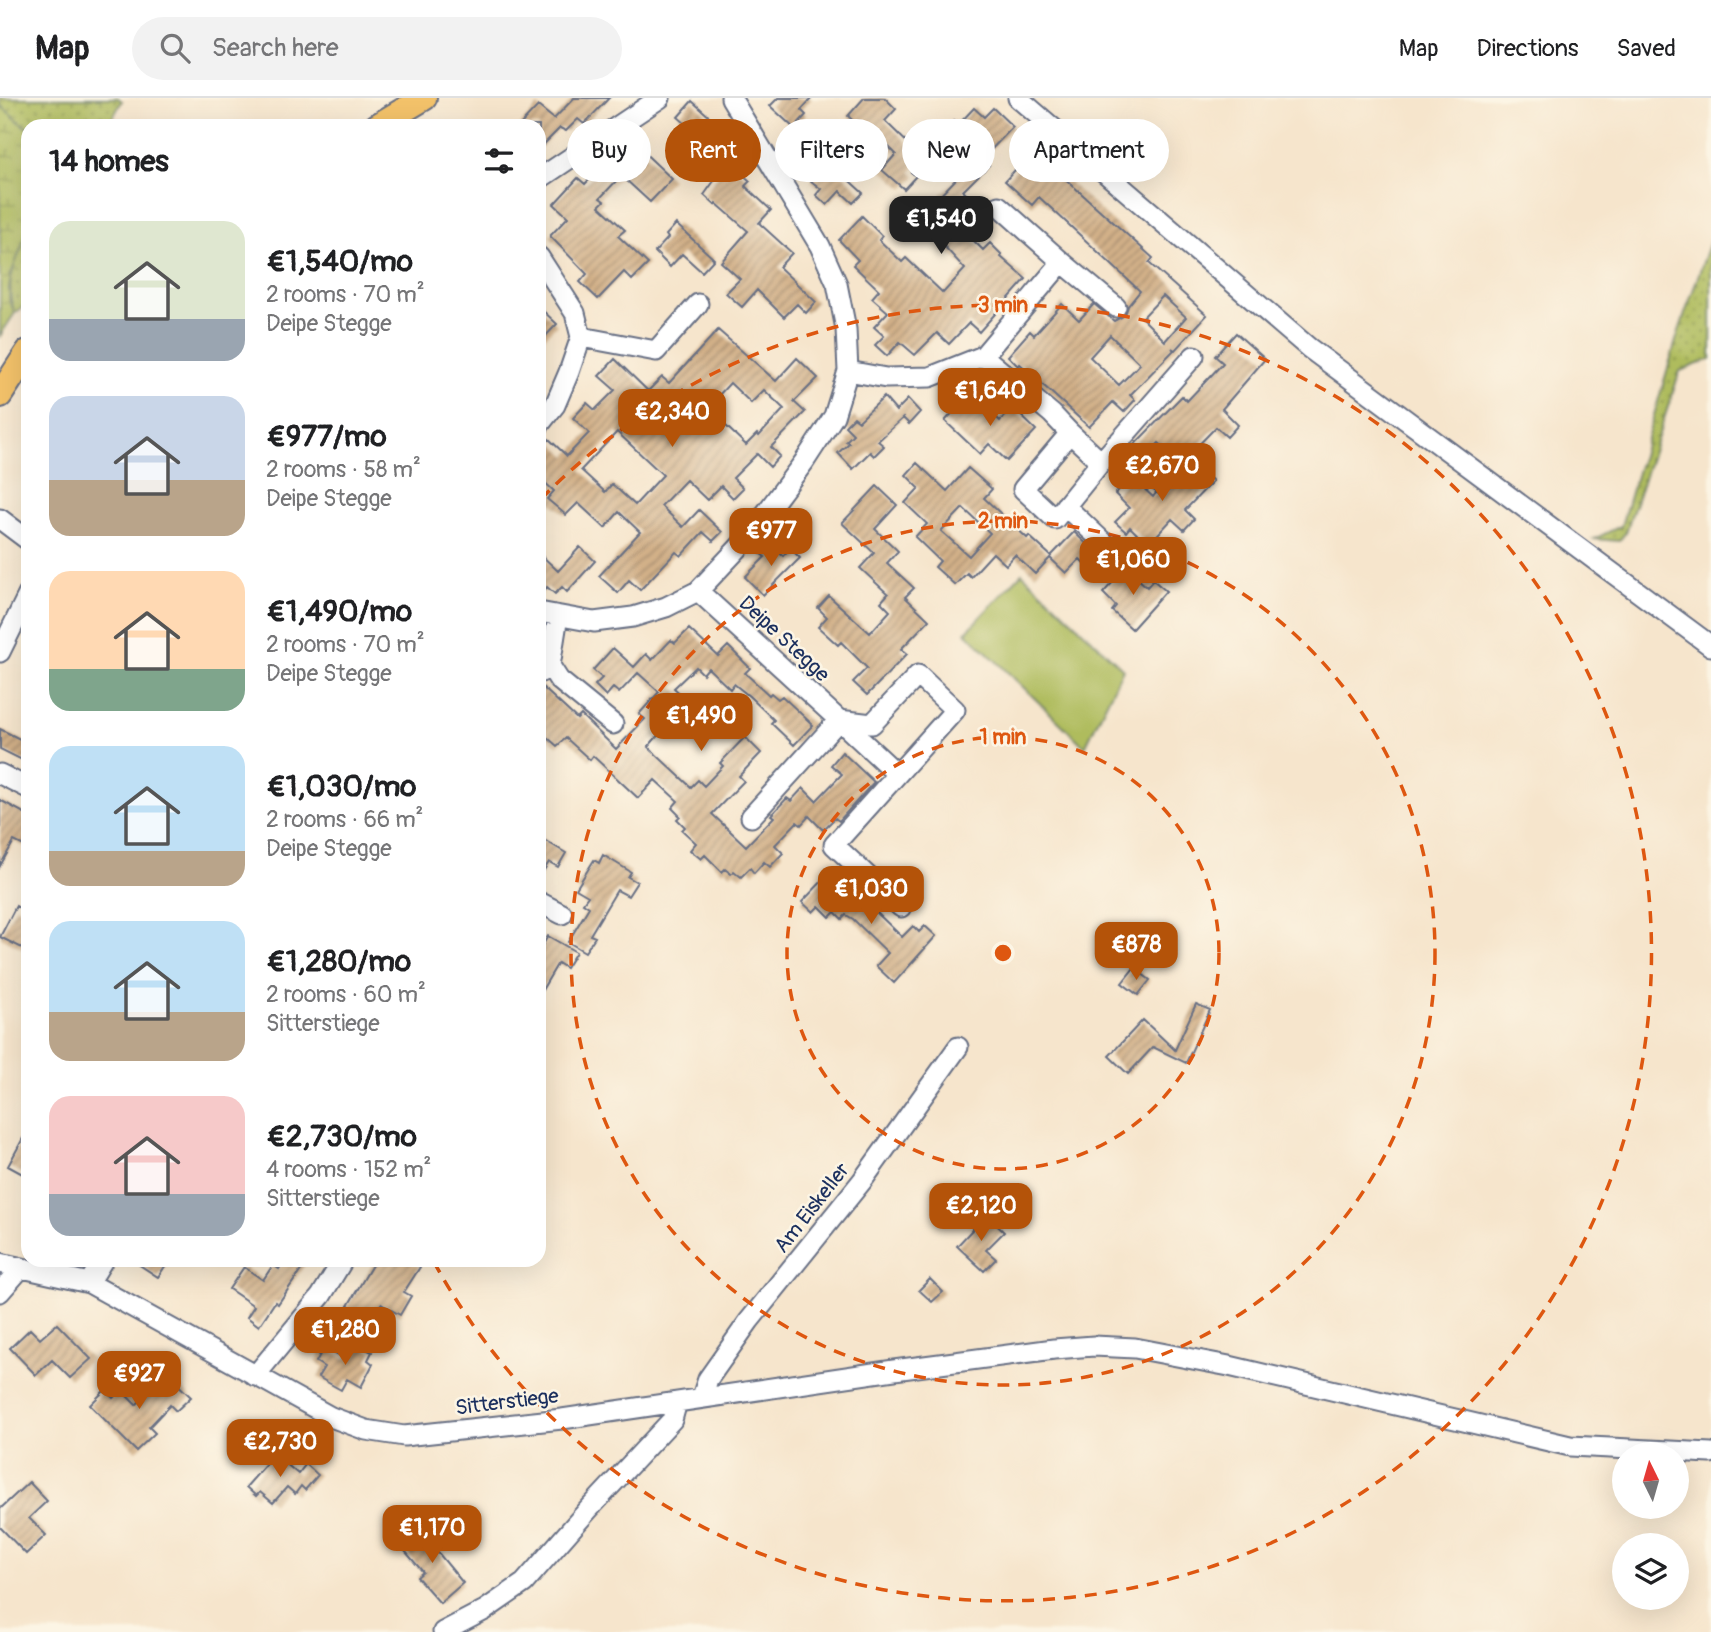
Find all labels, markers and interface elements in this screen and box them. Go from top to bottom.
search box [132,17,622,80]
text: Map [35,28,90,69]
icon: search [156,29,194,67]
text: Search here [212,32,339,64]
text: Map [1399,34,1439,63]
text: Directions [1477,34,1578,63]
text: Saved [1616,34,1676,63]
chip: Buy [567,119,651,182]
chip: Rent [665,119,761,182]
chip: Filters [775,119,888,182]
chip: New [902,119,995,182]
chip: Apartment [1009,119,1169,182]
icon: filters [480,142,518,180]
text: 14 homes [49,143,169,180]
pin: €1,540 [884,197,998,256]
text: €1,540 [905,204,977,233]
text: €1,540/mo [266,243,413,280]
icon: home [105,249,189,333]
text: 2 rooms · 70 m² [266,280,425,309]
text: 3 min [978,292,1028,319]
text: Deipe Stegge [266,309,392,338]
pin: €1,640 [933,368,1047,428]
text: €1,640 [954,376,1026,405]
pin: €2,340 [615,390,729,449]
text: €2,340 [634,397,710,426]
text: €977/mo [266,418,387,455]
icon: home [105,424,189,508]
pin: €2,670 [1105,444,1219,503]
text: €2,670 [1125,451,1199,480]
text: 2 rooms · 58 m² [266,455,421,484]
text: Deipe Stegge [266,484,392,513]
pin: €977 [730,508,812,568]
text: 2 min [978,508,1028,535]
text: €977 [745,516,797,545]
pin: €1,060 [1076,538,1190,597]
text: €1,060 [1096,545,1170,574]
street label: Deipe Stegge [733,590,836,688]
text: €1,490/mo [266,593,412,630]
icon: home [105,599,189,683]
text: 2 rooms · 70 m² [266,630,425,659]
text: Deipe Stegge [266,659,392,688]
pin: €1,490 [644,694,758,753]
text: €1,490 [666,701,736,730]
text: 1 min [980,724,1027,751]
text: €1,030/mo [266,768,416,805]
icon: home [105,774,189,858]
text: 2 rooms · 66 m² [266,805,423,834]
text: Deipe Stegge [266,834,392,863]
pin: €1,030 [814,866,928,926]
text: €1,030 [834,874,908,903]
pin: €878 [1095,922,1177,982]
text: €878 [1111,930,1161,959]
centre of rings [991,941,1015,965]
text: €1,280/mo [266,943,411,980]
icon: home [105,949,189,1033]
text: 2 rooms · 60 m² [266,980,426,1009]
text: Sitterstiege [266,1009,379,1038]
text: €2,730/mo [266,1118,417,1155]
icon: home [105,1124,189,1208]
text: 4 rooms · 152 m² [266,1155,432,1184]
street label: Am Eiskeller [768,1157,856,1259]
text: Sitterstiege [266,1184,379,1213]
pin: €2,120 [924,1184,1038,1243]
text: €2,120 [945,1191,1017,1220]
pin: €1,280 [288,1308,402,1367]
text: €1,280 [310,1315,380,1344]
pin: €927 [98,1352,180,1411]
text: €927 [113,1359,165,1388]
street label: Sitterstiege [454,1382,561,1422]
pin: €2,730 [223,1420,337,1479]
text: €2,730 [243,1427,317,1456]
north arrow [1612,1442,1689,1519]
map controls [1612,1442,1689,1610]
pin: €1,170 [375,1506,489,1565]
text: €1,170 [399,1513,465,1542]
button: layers [1612,1533,1689,1610]

